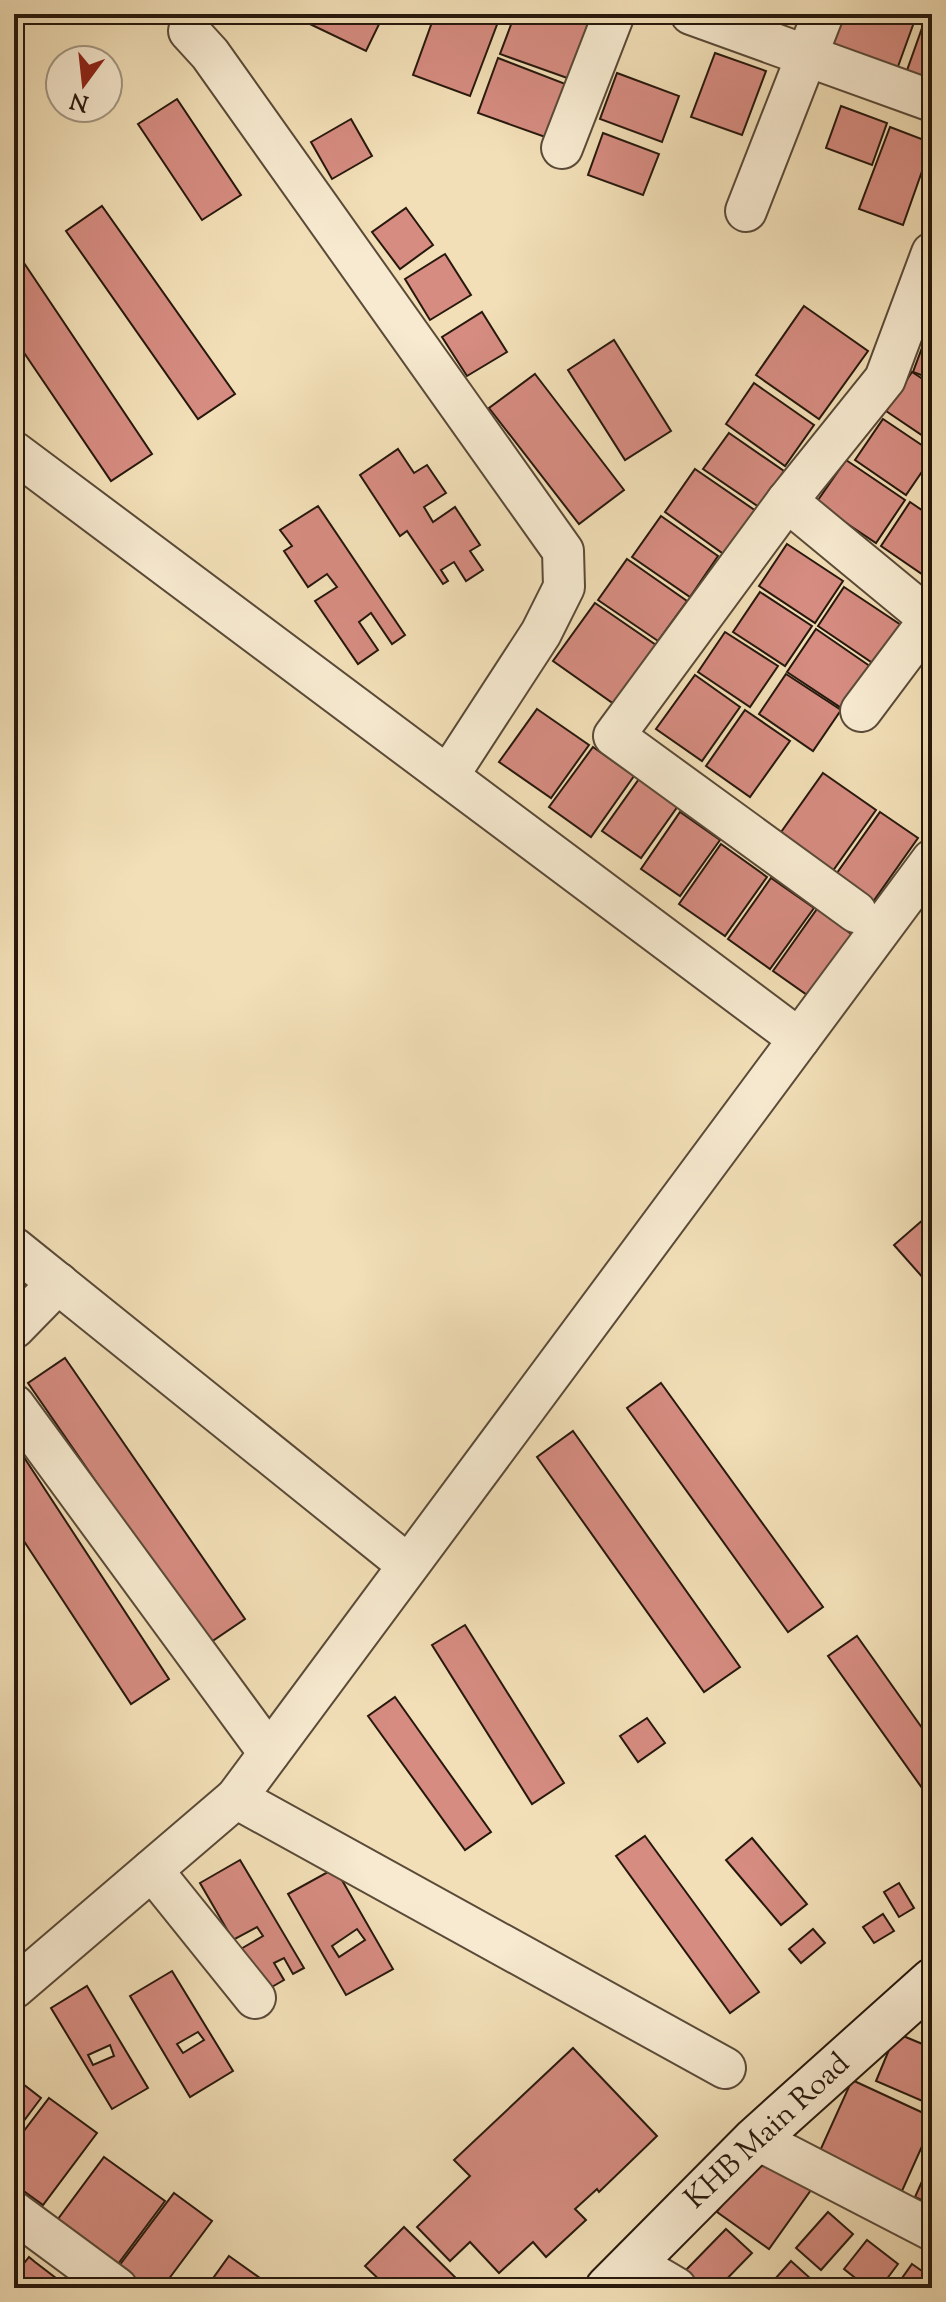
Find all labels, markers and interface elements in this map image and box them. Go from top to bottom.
north arrow [44,44,124,124]
text: N [67,83,92,118]
street label: KHB Main Road [676,2044,860,2220]

